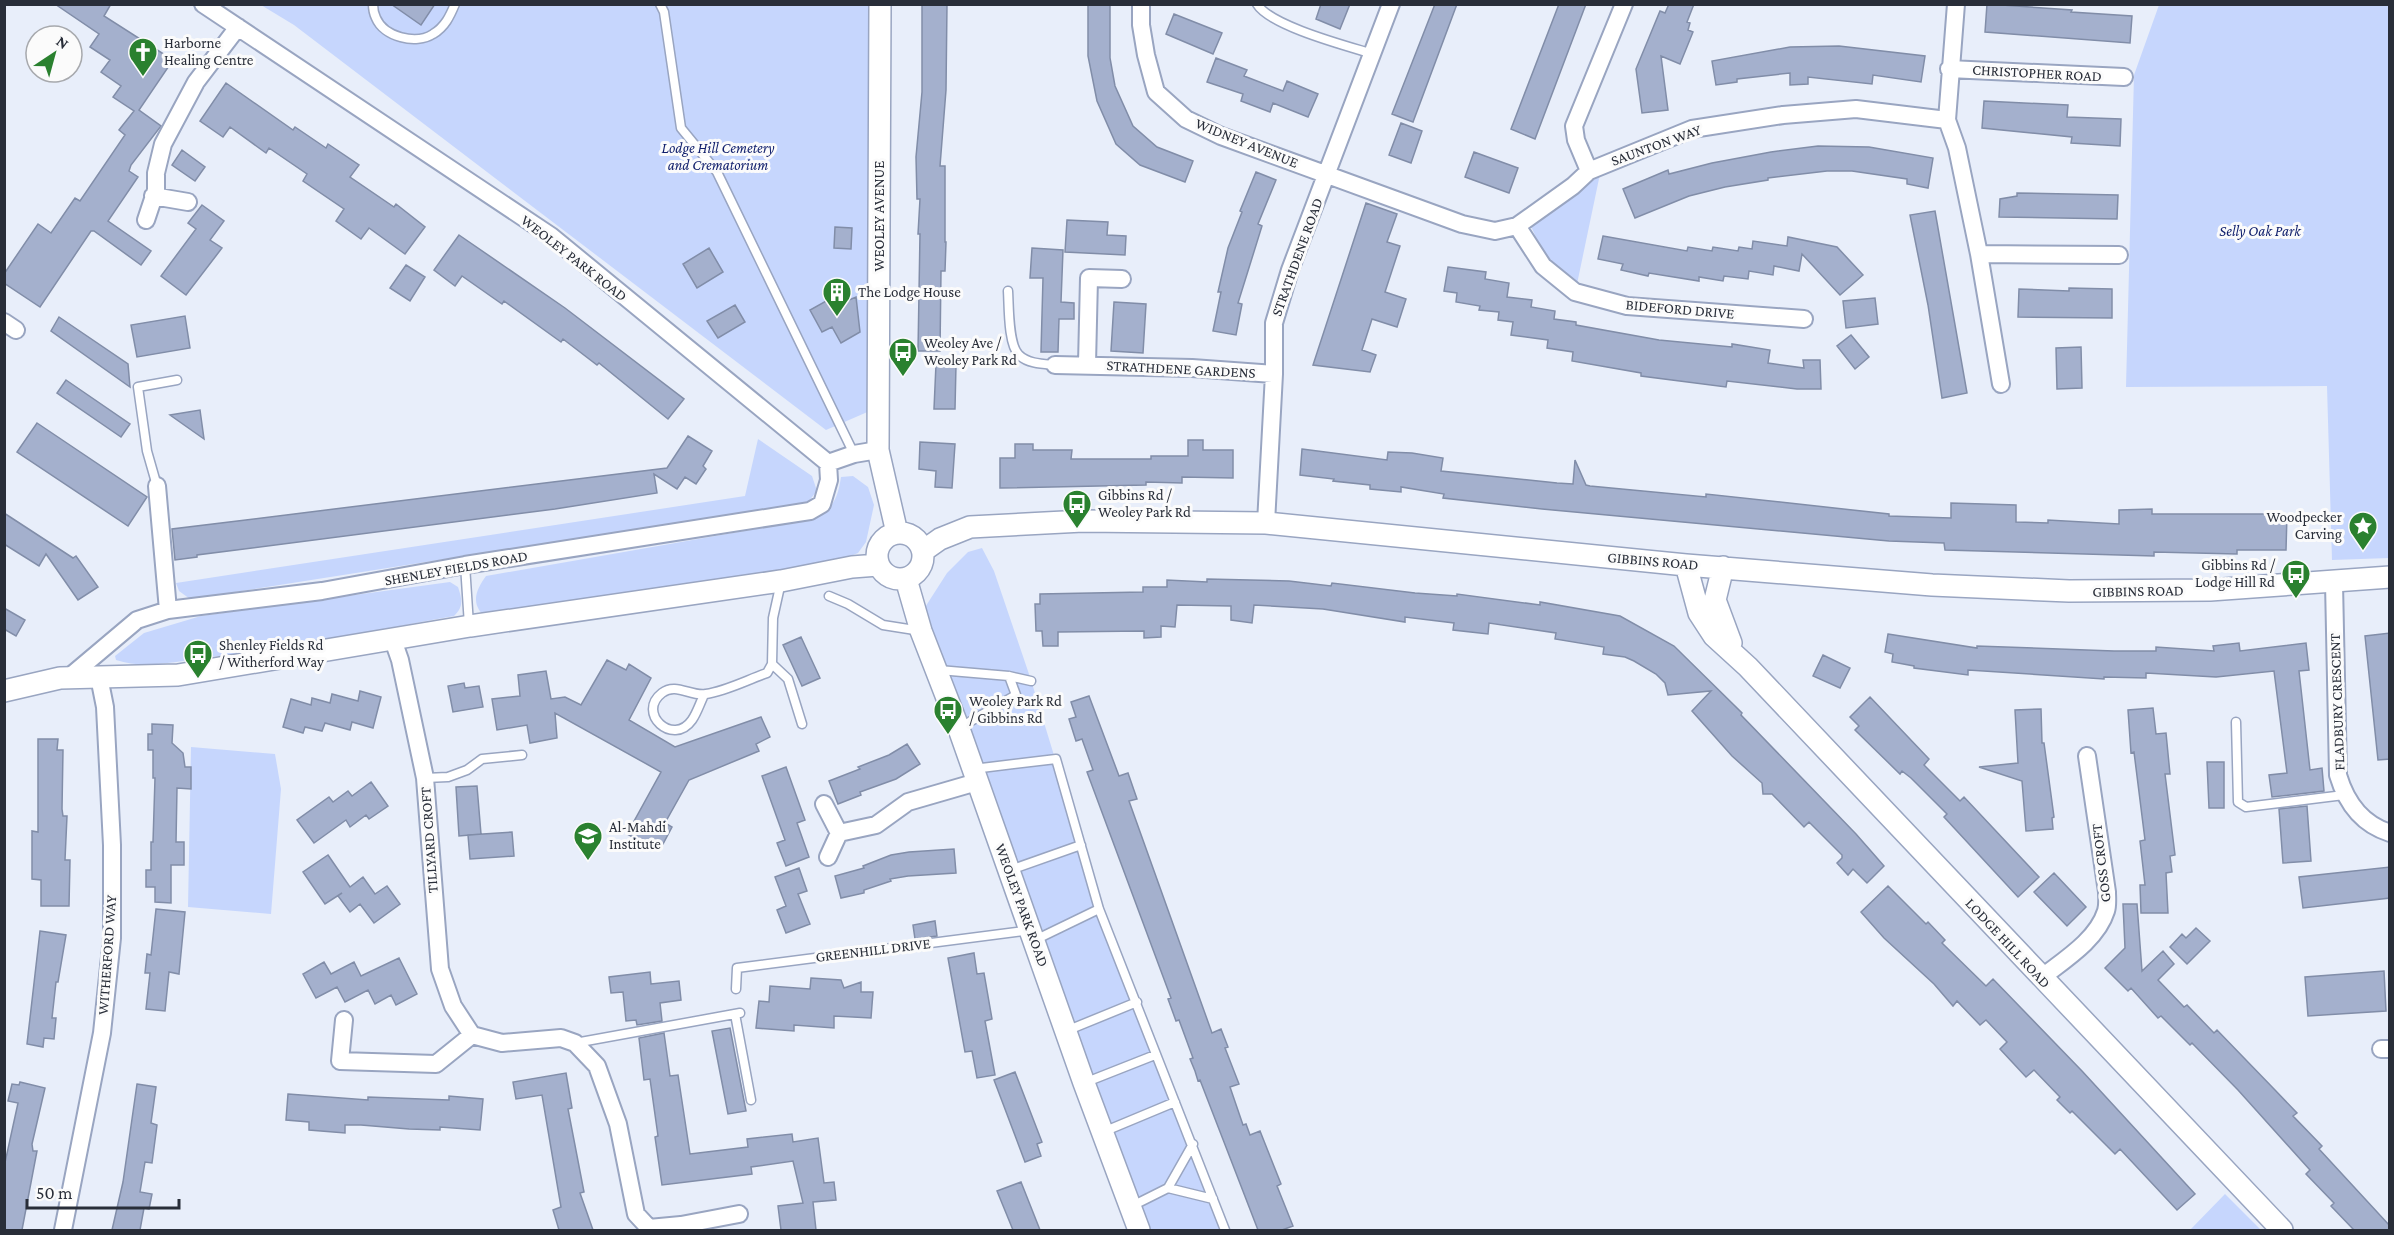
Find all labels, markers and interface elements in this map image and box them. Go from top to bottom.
north arrow [24,24,84,84]
text: N [53,32,72,52]
place label: Harborne Healing Centre [164,35,254,69]
church icon: Harborne Healing Centre [127,36,159,78]
street label: CHRISTOPHER ROAD [1972,62,2102,84]
street label: WIDNEY AVENUE [1193,115,1301,171]
street label: SAUNTON WAY [1609,121,1703,169]
park label: Lodge Hill Cemetery and Crematorium [661,140,775,173]
street label: WEOLEY AVENUE [871,161,887,271]
street label: STRATHDENE ROAD [1268,196,1326,318]
street label: WEOLEY PARK ROAD [518,212,630,304]
park label: Selly Oak Park [2219,223,2302,240]
building icon: The Lodge House [821,276,853,318]
place label: The Lodge House [858,284,961,301]
street label: BIDEFORD DRIVE [1625,296,1735,322]
place label: Weoley Ave / Weoley Park Rd [924,335,1017,369]
bus stop icon: Weoley Ave / Weoley Park Rd [887,336,919,378]
street label: STRATHDENE GARDENS [1106,357,1256,381]
place label: Gibbins Rd / Weoley Park Rd [1098,487,1191,521]
bus stop icon: Gibbins Rd / Weoley Park Rd [1061,488,1093,530]
place label: Woodpecker Carving [2266,509,2343,543]
place icon: Woodpecker Carving [2347,510,2379,552]
street label: SHENLEY FIELDS ROAD [383,548,529,588]
street label: GIBBINS ROAD [1607,549,1699,573]
place label: Gibbins Rd / Lodge Hill Rd [2195,557,2276,591]
bus stop icon: Gibbins Rd / Lodge Hill Rd [2280,558,2312,600]
street label: GIBBINS ROAD [2092,582,2184,600]
street label: FLADBURY CRESCENT [2327,633,2347,771]
place label: Shenley Fields Rd / Witherford Way [219,637,324,671]
bus stop icon: Shenley Fields Rd / Witherford Way [182,638,214,680]
place label: Weoley Park Rd / Gibbins Rd [969,693,1062,726]
bus stop icon: Weoley Park Rd / Gibbins Rd [932,694,964,736]
street label: TILLYARD CROFT [417,786,441,894]
place label: Al-Mahdi Institute [609,819,666,852]
school or university icon: Al-Mahdi Institute [572,820,604,862]
street label: GOSS CROFT [2088,823,2114,903]
street label: WEOLEY PARK ROAD [992,841,1052,969]
street label: WITHERFORD WAY [95,894,119,1016]
street label: LODGE HILL ROAD [1962,895,2054,991]
street label: GREENHILL DRIVE [815,935,931,965]
scale bar [27,1172,178,1210]
text: 50 m [36,1183,73,1203]

